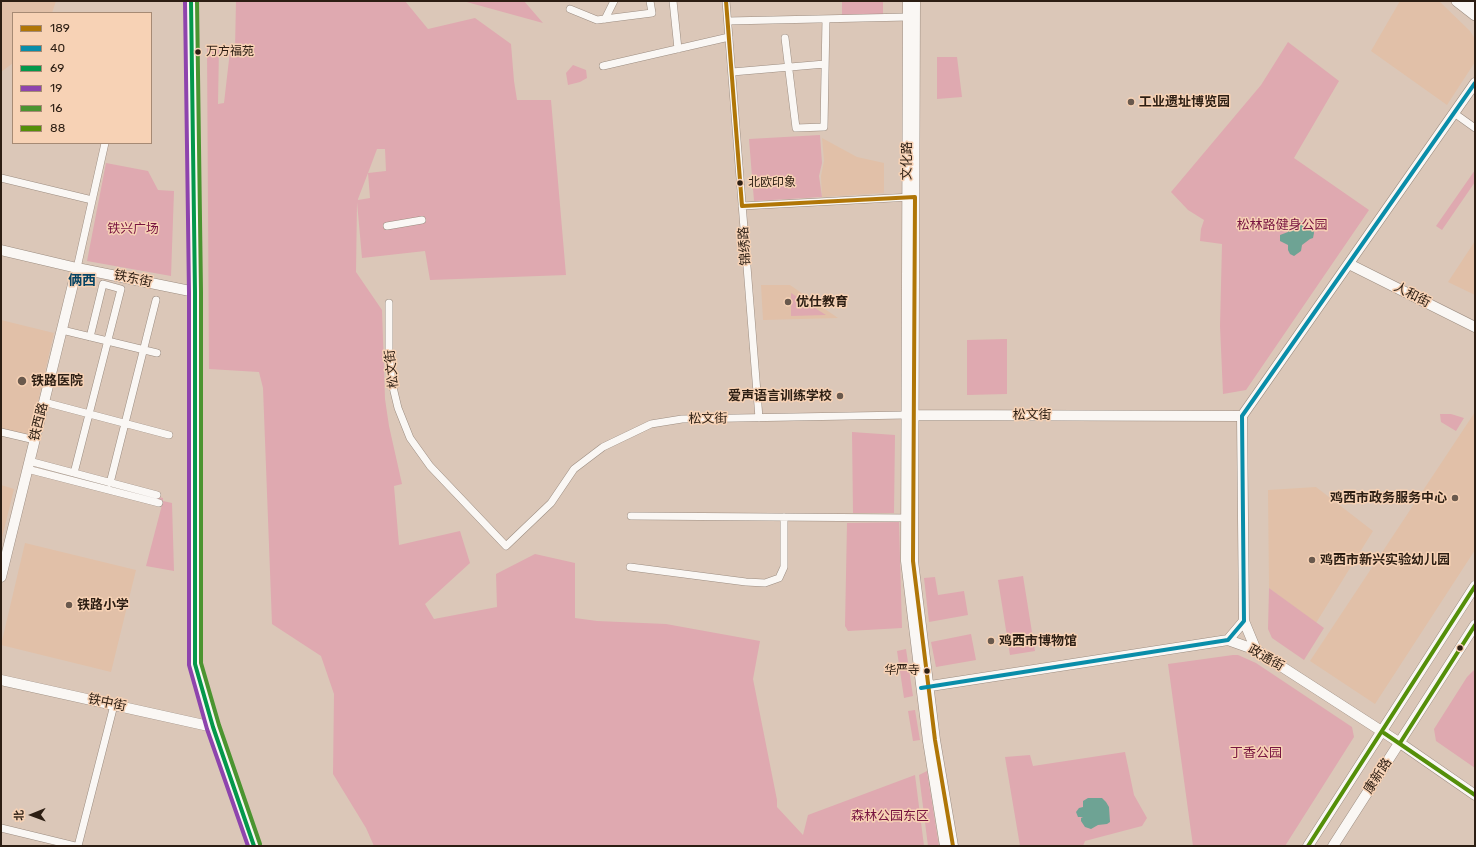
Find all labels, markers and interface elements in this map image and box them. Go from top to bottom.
legend [12,12,152,144]
text: 189 [50,21,70,35]
text: 40 [50,41,65,55]
place label: 万方福苑 [206,45,254,59]
marker: 万方福苑 [193,47,203,57]
text: 69 [50,61,64,75]
text: 19 [50,81,62,95]
place label: 工业遗址博览园 [1139,94,1230,110]
marker: 工业遗址博览园 [1126,97,1136,107]
text: 16 [50,101,62,115]
text: 88 [50,121,65,135]
street label: 文化路 [899,142,915,180]
place label: 北欧印象 [748,176,796,190]
marker: 北欧印象 [735,178,745,188]
park label: 松林路健身公园 [1237,217,1327,233]
park label: 铁兴广场 [107,221,159,237]
street label: 锦绣路 [736,226,754,266]
street label: 铁东街 [112,267,154,291]
district label: 俩西 [68,273,96,289]
street label: 人和街 [1391,279,1433,311]
place label: 优仕教育 [796,294,848,310]
marker: 优仕教育 [783,297,793,307]
street label: 松文街 [382,349,402,389]
place label: 铁路医院 [31,373,83,389]
marker: 铁路医院 [16,375,28,387]
place label: 爱声语言训练学校 [728,388,832,404]
marker: 爱声语言训练学校 [835,391,845,401]
street label: 铁西路 [27,401,51,443]
street label: 松文街 [1013,407,1051,423]
street label: 松文街 [688,411,728,427]
place label: 鸡西市政务服务中心 [1330,490,1447,506]
marker: 鸡西市政务服务中心 [1450,493,1460,503]
place label: 鸡西市新兴实验幼儿园 [1320,552,1450,568]
marker: 鸡西市新兴实验幼儿园 [1307,555,1317,565]
place label: 铁路小学 [77,597,129,613]
marker: 铁路小学 [64,600,74,610]
place label: 鸡西市博物馆 [999,633,1077,649]
marker: 鸡西市博物馆 [986,636,996,646]
street label: 政通街 [1245,642,1287,674]
unlabelled marker [1455,643,1465,653]
place label: 华严寺 [884,664,920,678]
marker: 华严寺 [922,666,932,676]
street label: 铁中街 [86,691,128,715]
park label: 丁香公园 [1230,745,1282,761]
street label: 康新路 [1361,755,1395,797]
north arrow [12,795,52,835]
park label: 森林公园东区 [851,808,929,824]
text: 北 [13,810,26,821]

